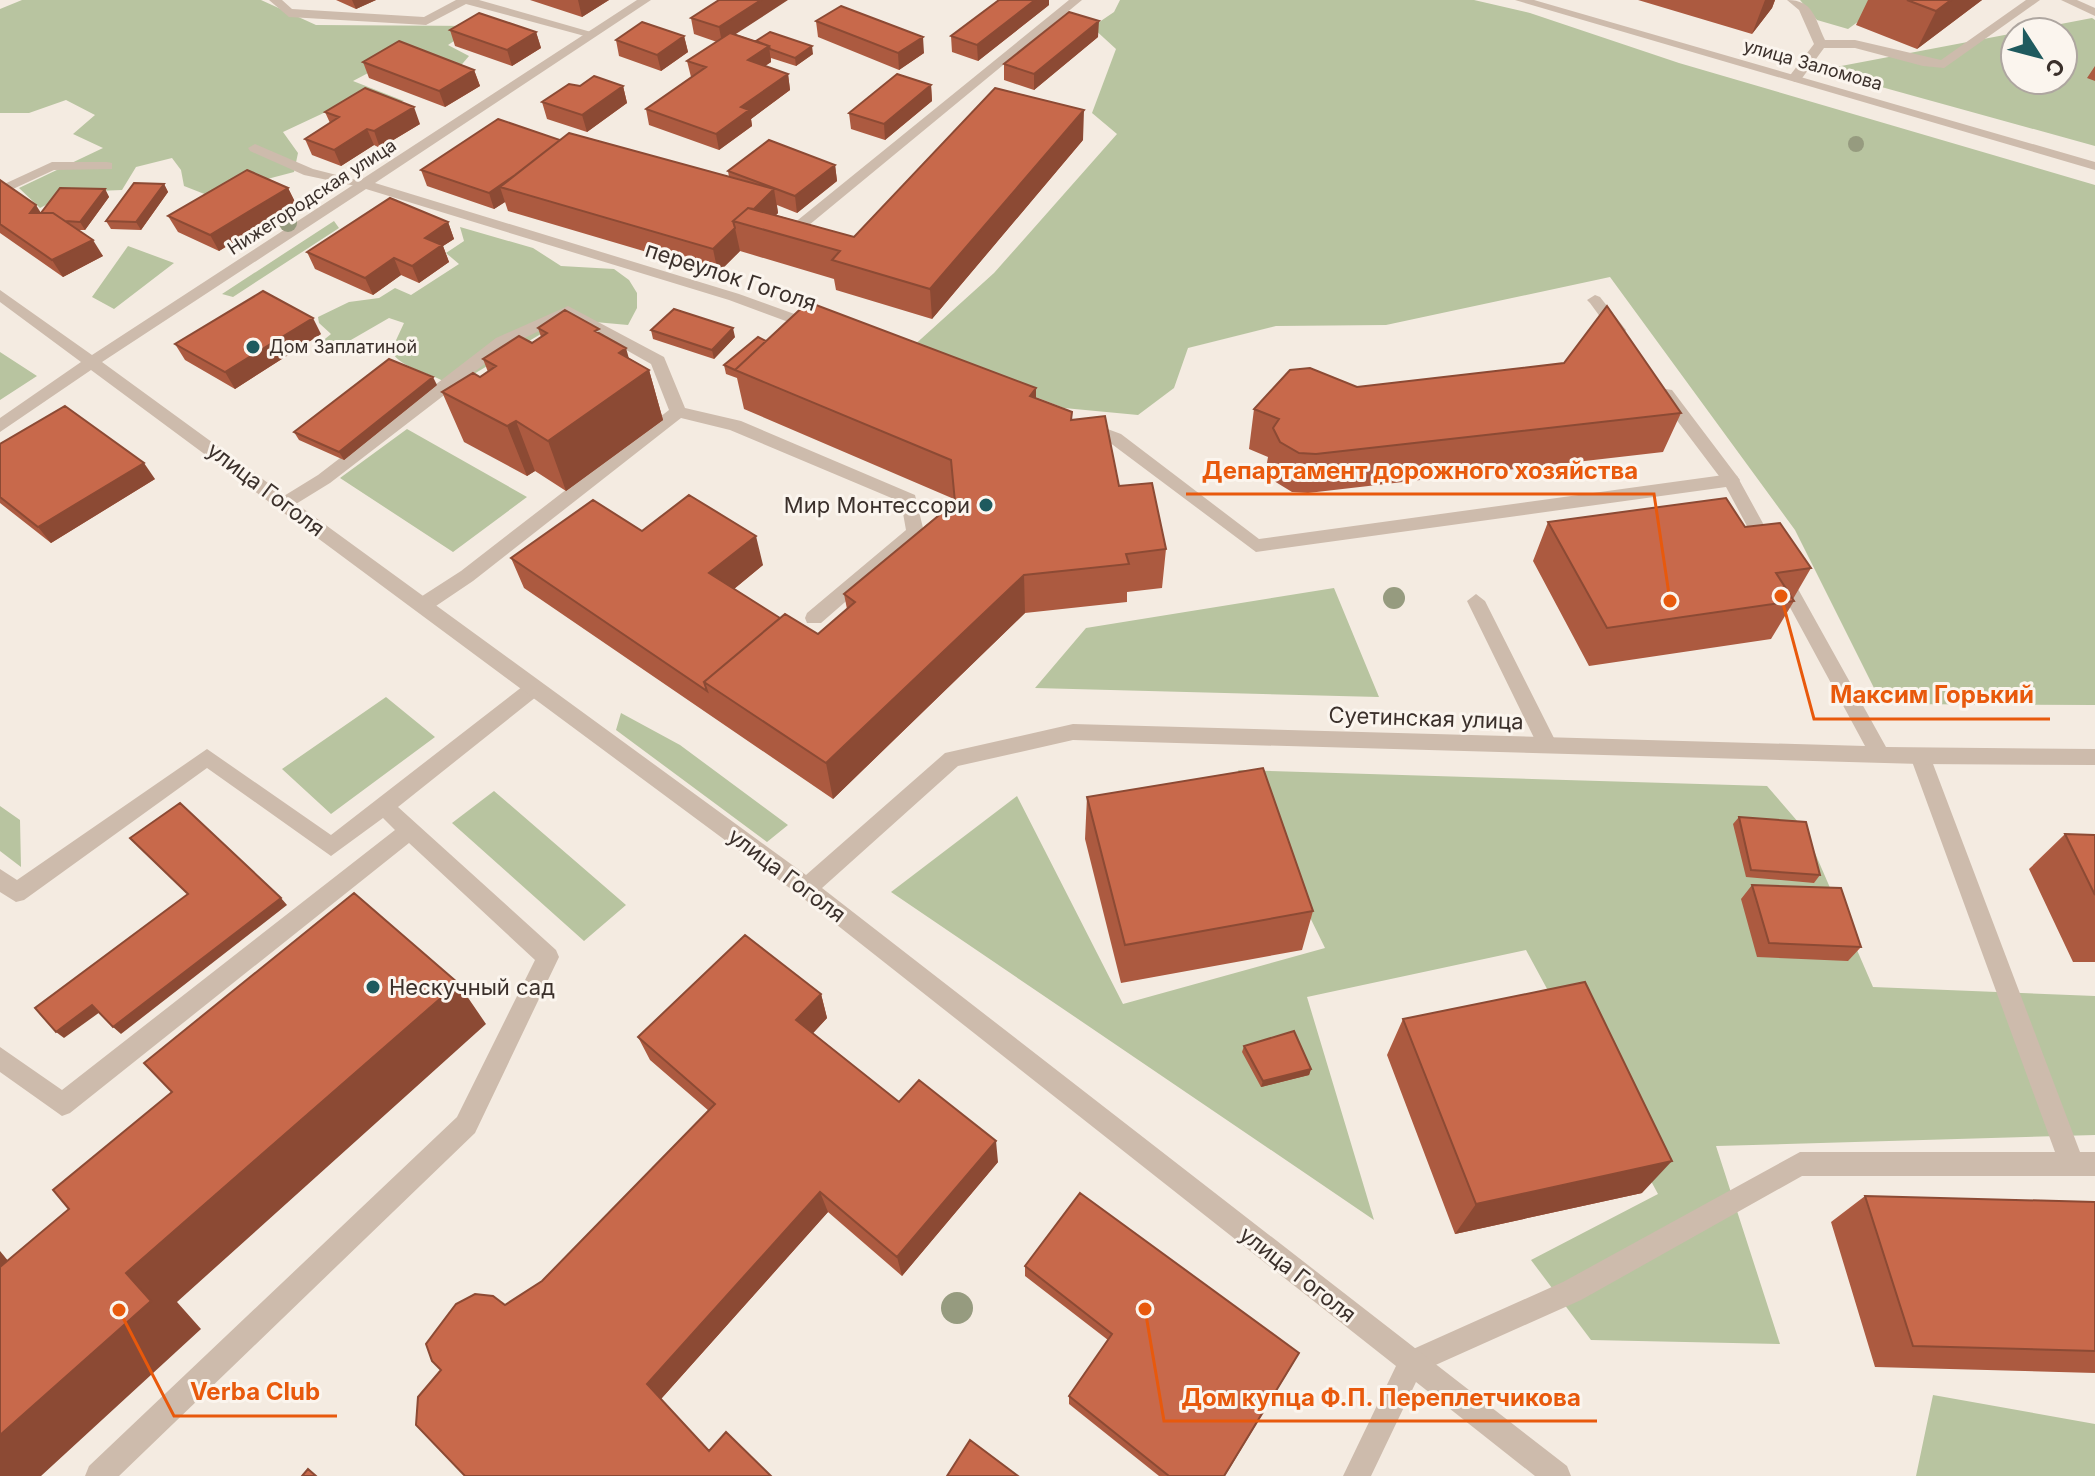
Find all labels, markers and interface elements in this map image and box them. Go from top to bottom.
north arrow [1999,16,2079,96]
street label: улица Заломова [1741,35,1885,94]
text: С [2040,54,2070,82]
street label: Нижегородская улица [224,134,400,259]
street label: переулок Гоголя [642,236,820,316]
place label: Дом Заплатиной [269,336,417,357]
marker: Дом Заплатиной [244,338,262,356]
street label: улица Гоголя [202,436,330,542]
callout: Департамент дорожного хозяйства [1186,446,1654,494]
text: Департамент дорожного хозяйства [1202,456,1638,485]
place label: Мир Монтессори [784,492,970,518]
marker: Мир Монтессори [977,496,995,514]
callout: Максим Горький [1814,671,2050,719]
text: Максим Горький [1830,680,2034,709]
street label: Суетинская улица [1328,702,1524,734]
street label: улица Гоголя [723,822,851,928]
place label: Нескучный сад [389,974,555,1000]
marker: Нескучный сад [364,978,382,996]
street label: улица Гоголя [1235,1221,1361,1327]
callout: Verba Club [174,1368,337,1416]
callout: Дом купца Ф.П. Переплетчикова [1164,1373,1597,1421]
text: Verba Club [190,1377,320,1406]
text: Дом купца Ф.П. Переплетчикова [1181,1383,1581,1412]

